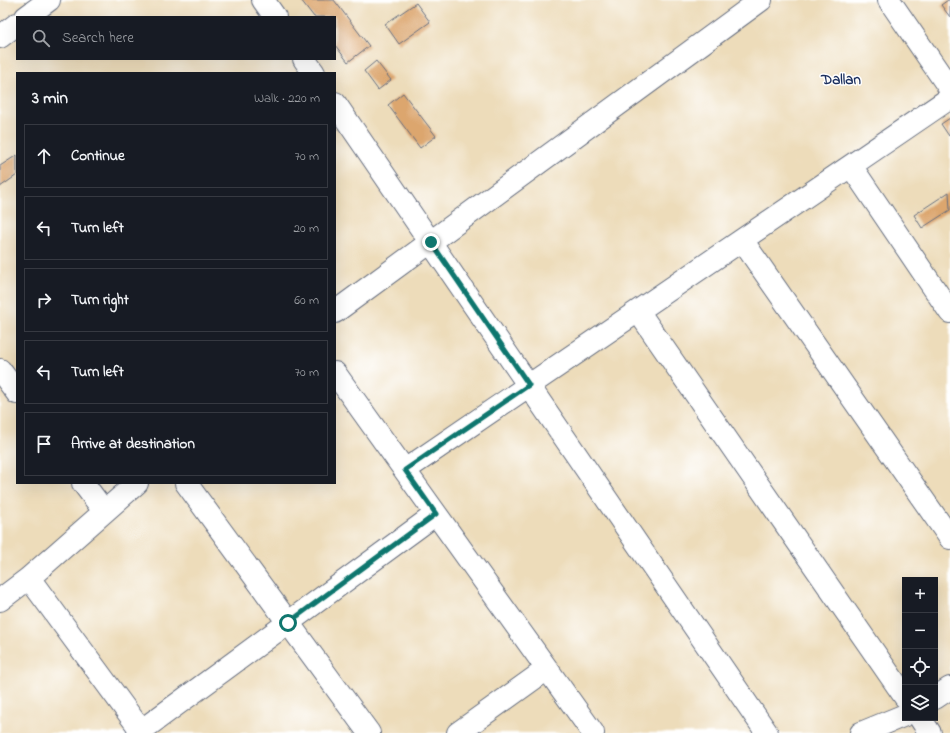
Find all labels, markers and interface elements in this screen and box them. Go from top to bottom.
search box [16,16,336,60]
icon: search [30,27,52,49]
text: Search here [62,27,134,49]
district label: Dallan [820,69,861,91]
text: 3 min [32,86,68,111]
text: Walk · 220 m [254,89,320,108]
icon: ahead [33,145,55,167]
text: Continue [71,145,125,167]
text: 70 m [295,147,319,166]
icon: left [33,217,55,239]
text: Turn left [71,217,124,239]
text: 20 m [294,219,319,238]
route end [422,233,440,251]
icon: right [33,289,55,311]
text: Turn right [71,289,129,311]
text: 60 m [294,291,319,310]
icon: left [33,361,55,383]
text: Turn left [71,361,124,383]
text: 70 m [295,363,319,382]
icon: arrive [33,433,55,455]
text: Arrive at destination [71,433,195,455]
map controls [902,577,938,721]
button: + [902,577,938,613]
button: − [902,613,938,649]
route start [279,614,297,632]
button: locate [902,649,938,685]
button: layers [902,685,938,721]

